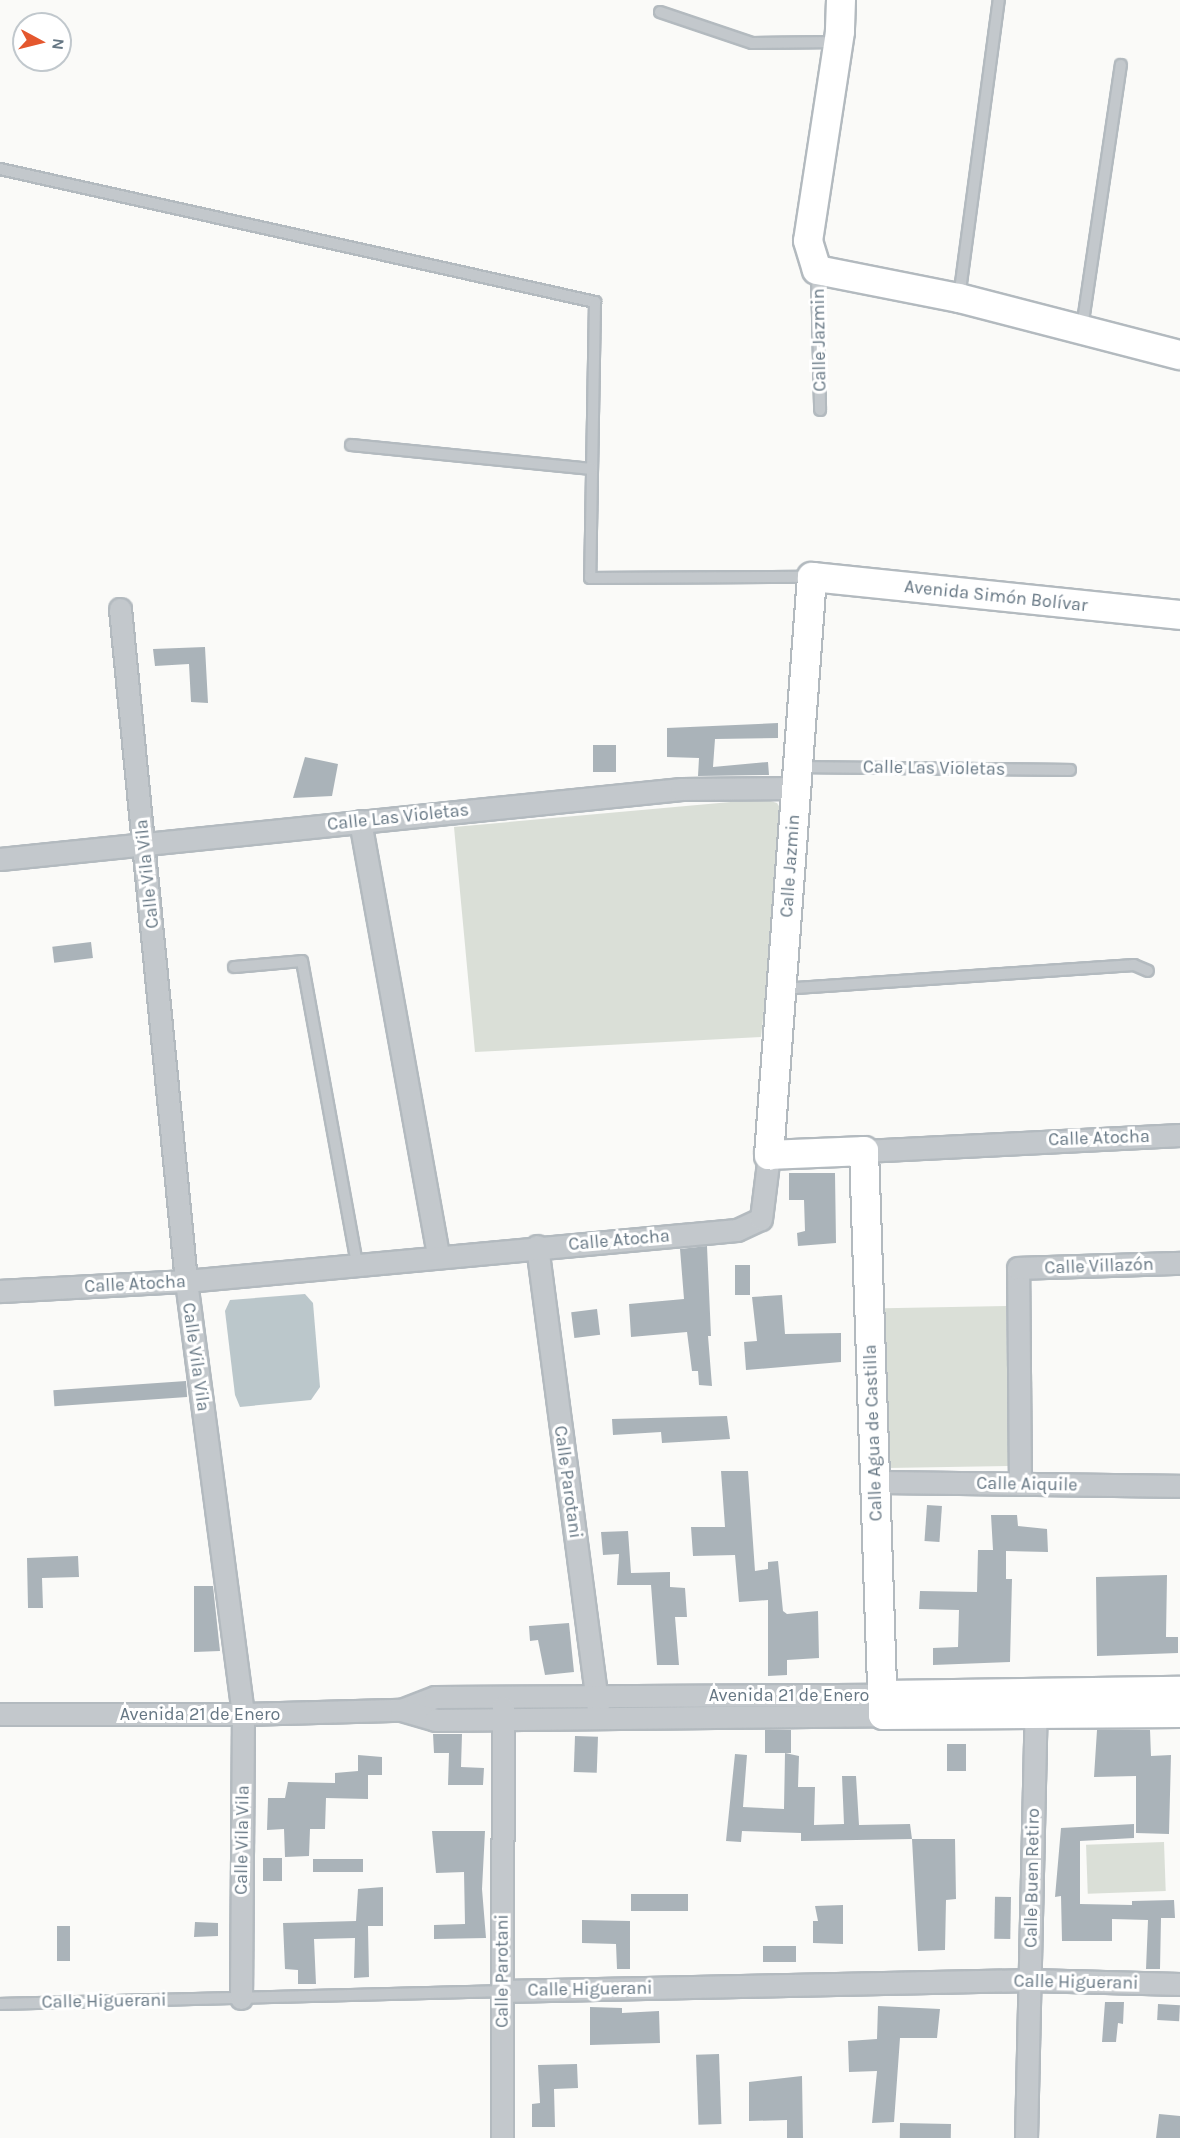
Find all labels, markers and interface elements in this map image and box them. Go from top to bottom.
north arrow [12,12,72,72]
text: N [48,37,69,51]
street label: Calle Jazmin [807,288,831,392]
street label: Avenida Simón Bolívar [903,576,1089,616]
street label: Calle Las Violetas [863,756,1005,780]
street label: Calle Las Violetas [326,799,470,835]
street label: Calle Jazmin [776,814,804,918]
street label: Calle Vila Vila [131,818,163,930]
street label: Calle Atocha [1048,1125,1150,1151]
street label: Calle Atocha [567,1225,671,1255]
street label: Calle Villazón [1044,1253,1154,1279]
street label: Calle Atocha [84,1271,186,1297]
street label: Calle Vila Vila [178,1301,214,1413]
street label: Calle Agua de Castilla [859,1344,887,1522]
street label: Calle Parotani [549,1424,587,1540]
street label: Calle Aiquile [976,1472,1078,1496]
street label: Avenida 21 de Enero [709,1684,869,1706]
street label: Avenida 21 de Enero [120,1703,280,1725]
street label: Calle Vila Vila [230,1785,254,1895]
street label: Calle Buen Retiro [1020,1808,1044,1948]
street label: Calle Parotani [491,1914,513,2028]
street label: Calle Higuerani [1013,1970,1139,1994]
street label: Calle Higuerani [527,1977,653,2001]
street label: Calle Higuerani [41,1989,167,2013]

